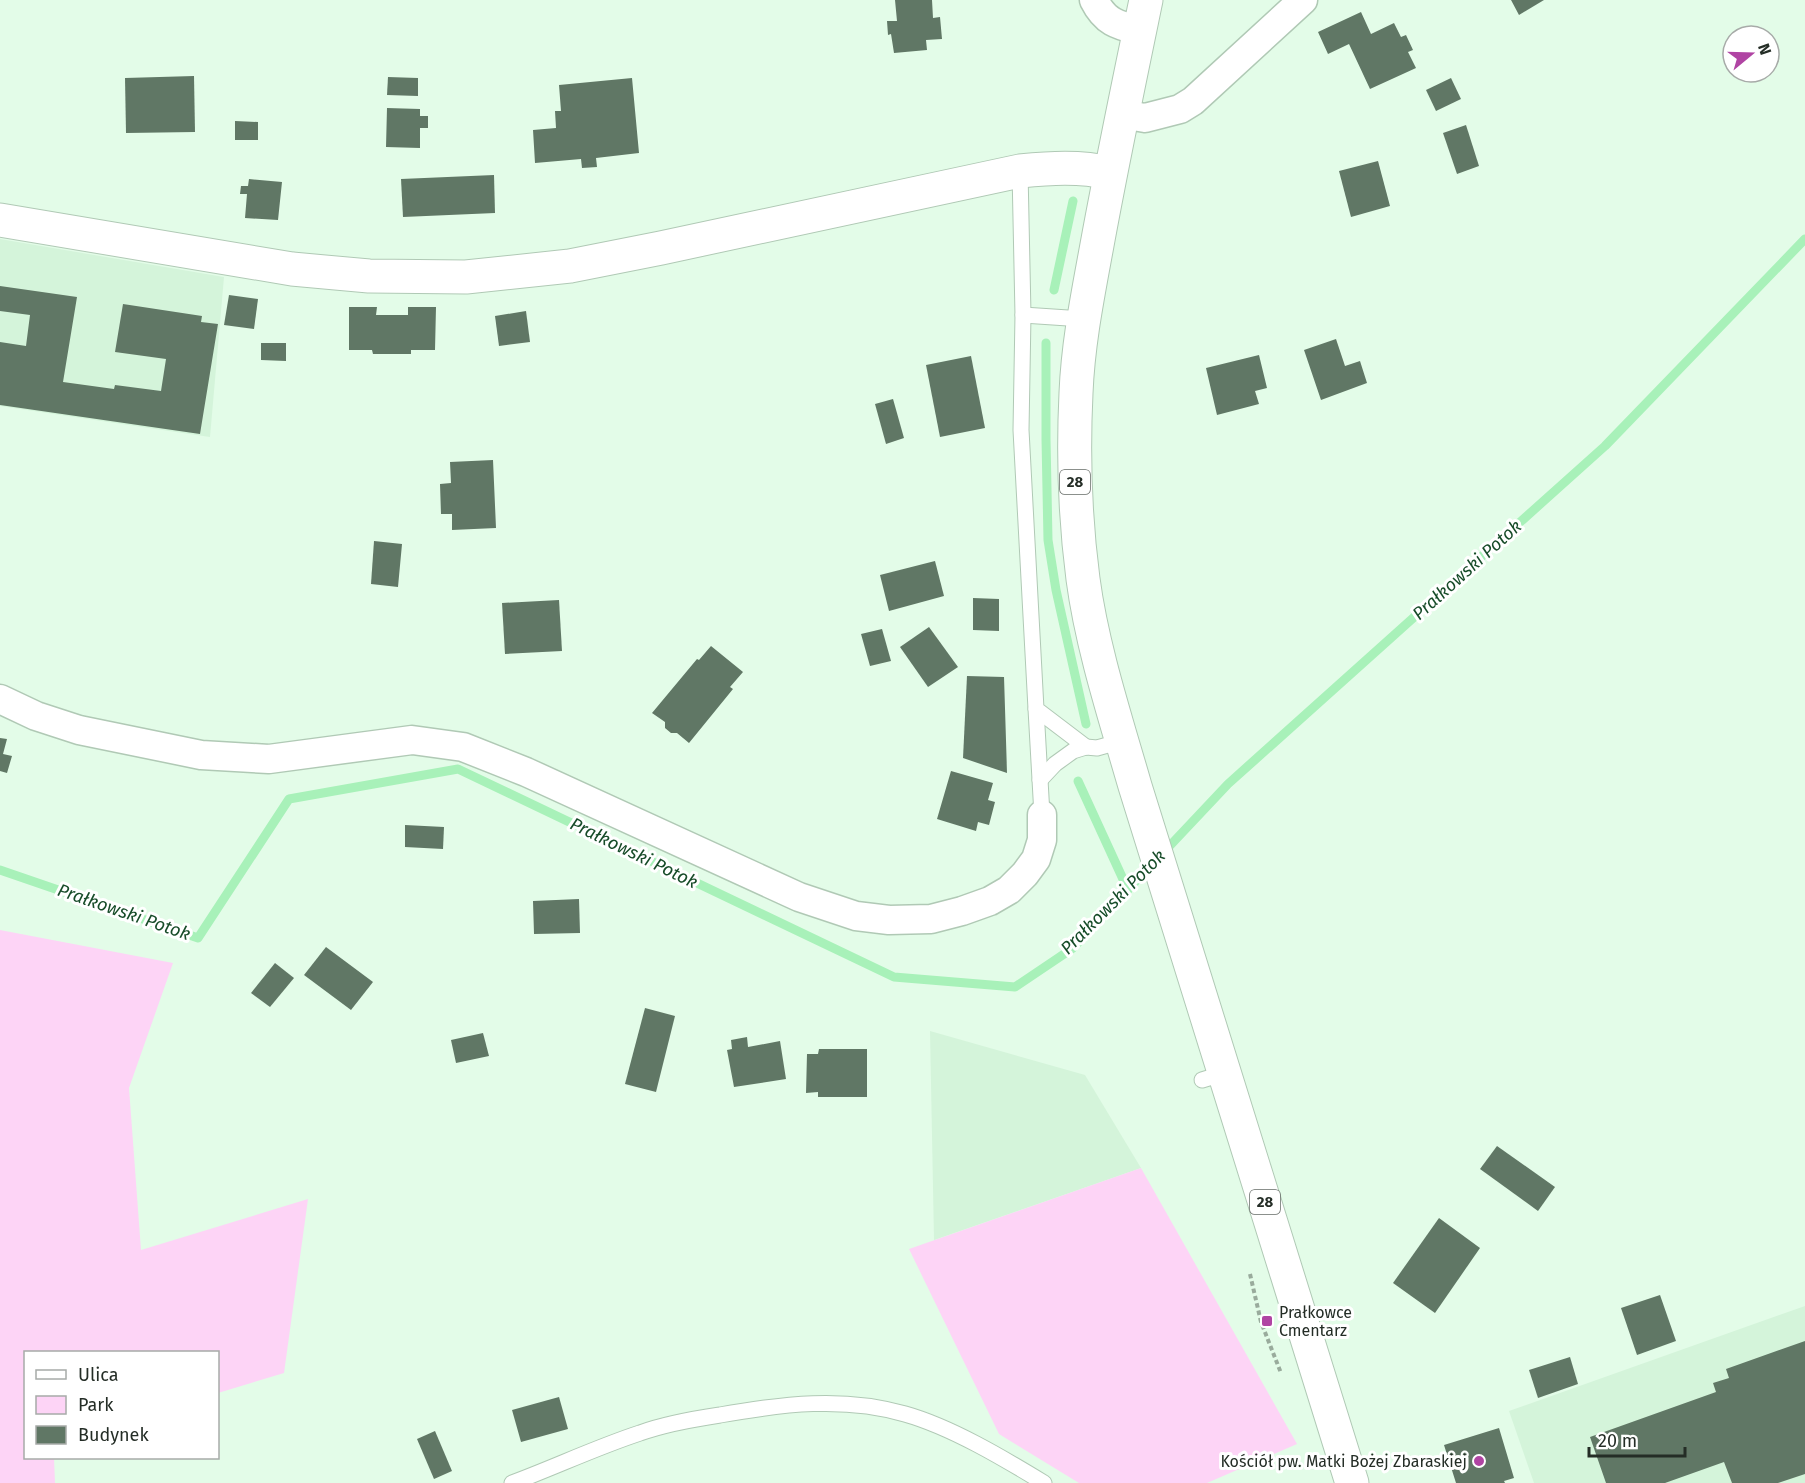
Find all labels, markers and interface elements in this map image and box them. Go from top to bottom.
north arrow [1721,24,1781,84]
text: N [1754,41,1775,57]
road number: 28 [1060,470,1090,494]
water label: Prałkowski Potok [1408,515,1526,625]
water label: Prałkowski Potok [567,813,702,893]
water label: Prałkowski Potok [1056,845,1170,959]
water label: Prałkowski Potok [55,879,194,945]
road number: 28 [1250,1190,1280,1214]
place label: Prałkowce Cmentarz [1279,1303,1352,1340]
marker: Prałkowce Cmentarz [1260,1314,1274,1328]
legend [24,1351,219,1459]
text: Ulica [78,1364,118,1386]
text: Park [78,1394,114,1416]
scale bar [1589,1420,1685,1458]
text: Budynek [78,1424,149,1446]
text: 20 m [1598,1430,1637,1452]
place label: Kościół pw. Matki Bożej Zbaraskiej [1220,1452,1467,1471]
marker: Kościół pw. Matki Bożej Zbaraskiej [1472,1454,1486,1468]

